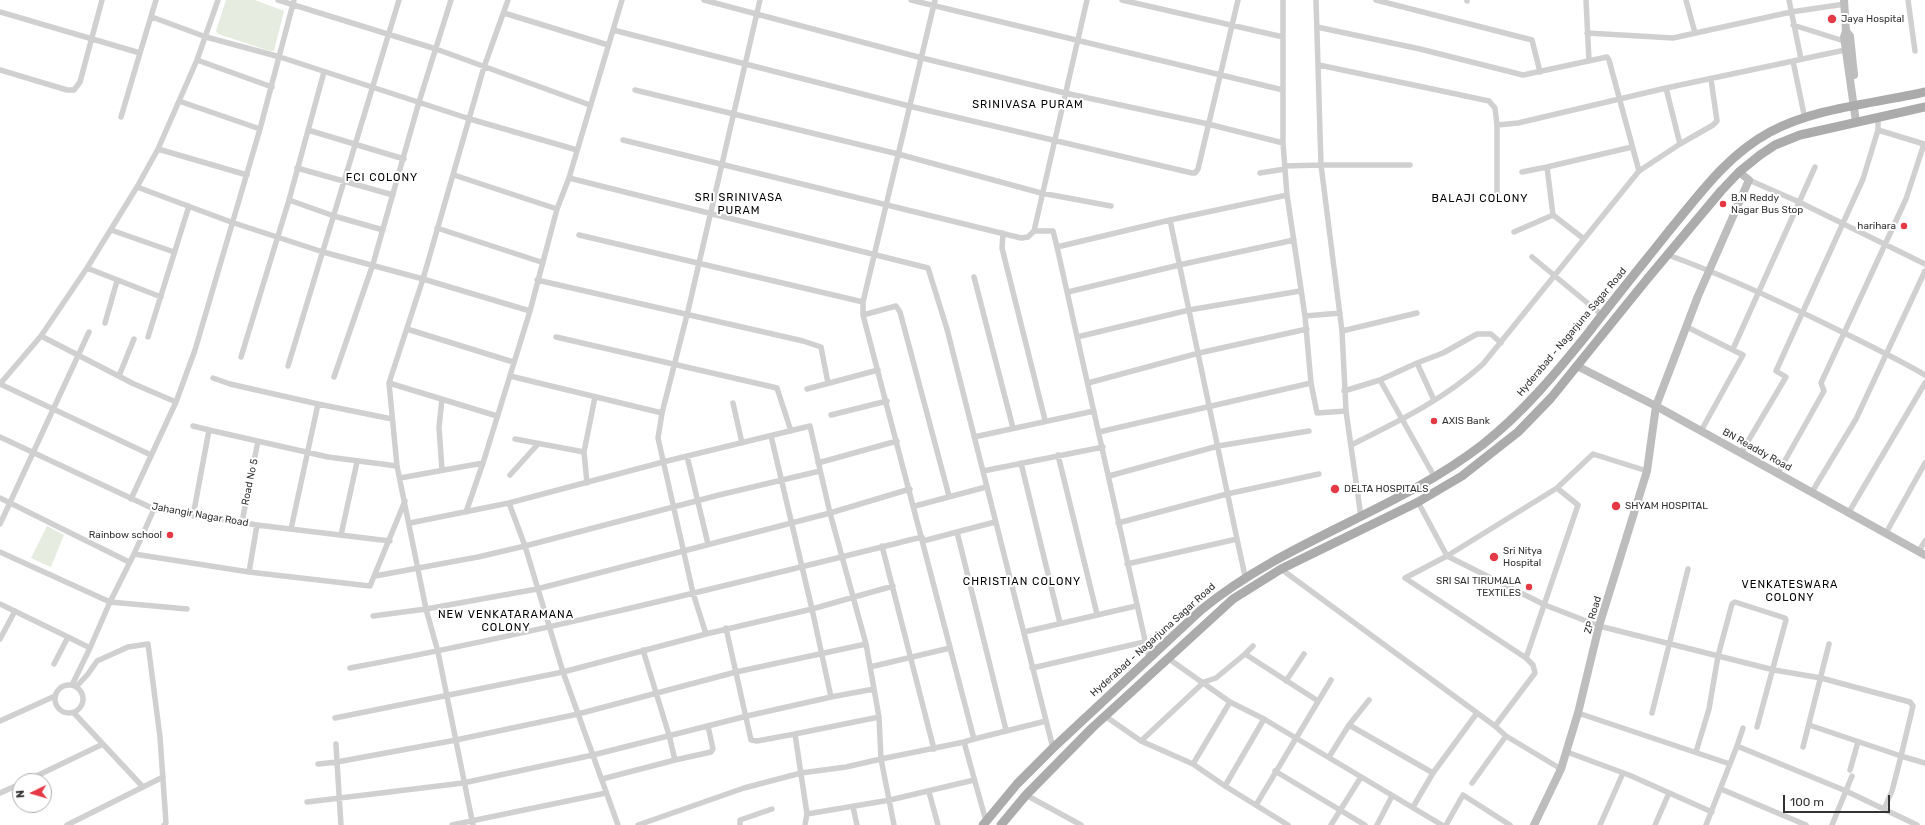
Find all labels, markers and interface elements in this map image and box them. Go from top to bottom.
marker: Jaya Hospital [1826,13,1838,25]
place label: Jaya Hospital [1841,13,1904,25]
district label: SRINIVASA PURAM [972,98,1084,112]
district label: FCI COLONY [346,171,418,185]
district label: SRI SRINIVASA PURAM [695,191,783,217]
district label: BALAJI COLONY [1432,192,1528,206]
place label: B.N Reddy Nagar Bus Stop [1731,192,1803,216]
marker: B.N Reddy Nagar Bus Stop [1718,199,1728,209]
place label: harihara [1857,220,1896,232]
marker: harihara [1899,221,1909,231]
street label: Hyderabad - Nagarjuna Sagar Road [1515,265,1629,399]
place label: AXIS Bank [1442,415,1490,427]
marker: AXIS Bank [1429,416,1439,426]
street label: BN Readdy Road [1720,426,1794,474]
street label: Road No 5 [239,458,261,506]
marker: DELTA HOSPITALS [1329,483,1341,495]
place label: DELTA HOSPITALS [1344,483,1428,495]
marker: SHYAM HOSPITAL [1610,500,1622,512]
place label: SHYAM HOSPITAL [1625,500,1708,512]
street label: Jahangir Nagar Road [151,501,249,529]
place label: Rainbow school [89,529,162,541]
marker: Rainbow school [165,530,175,540]
place label: Sri Nitya Hospital [1503,545,1542,568]
marker: Sri Nitya Hospital [1488,551,1500,563]
district label: CHRISTIAN COLONY [963,575,1081,589]
place label: SRI SAI TIRUMALA TEXTILES [1436,575,1521,598]
district label: VENKATESWARA COLONY [1742,578,1838,604]
street label: Hyderabad - Nagarjuna Sagar Road [1088,581,1218,699]
marker: SRI SAI TIRUMALA TEXTILES [1524,582,1534,592]
street label: ZP Road [1582,595,1604,635]
district label: NEW VENKATARAMANA COLONY [438,608,574,634]
north arrow [12,773,52,813]
scale bar [1785,787,1892,813]
text: N [14,789,27,799]
text: 100 m [1790,795,1824,809]

